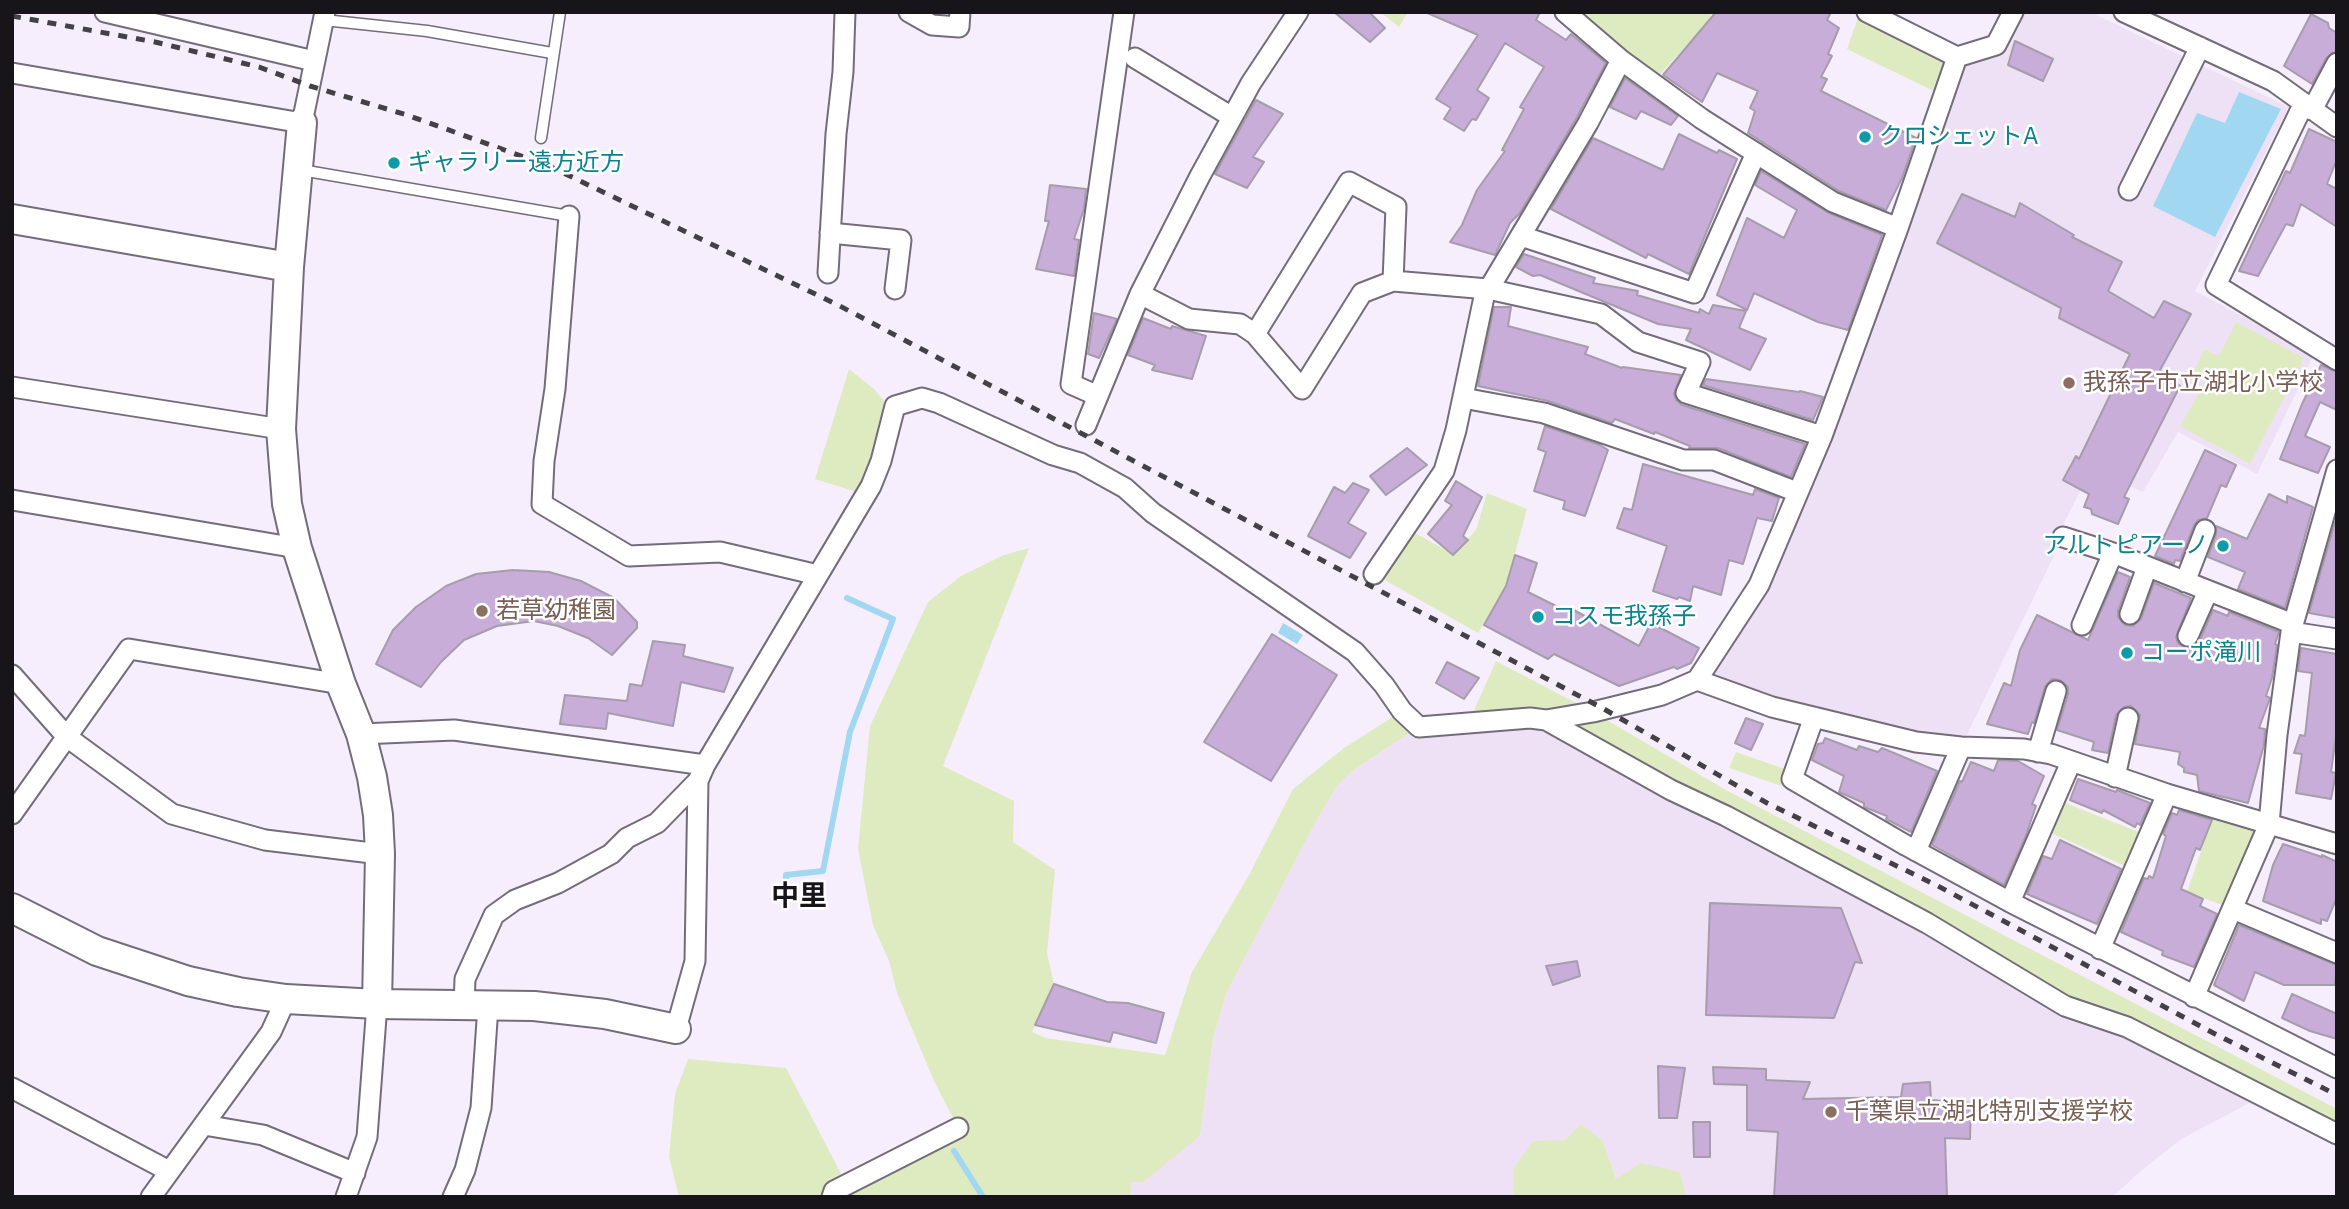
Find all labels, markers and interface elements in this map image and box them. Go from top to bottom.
place label: クロシェットA [1879,123,2038,151]
marker: クロシェットA [1857,129,1873,145]
place label: ギャラリー遠方近方 [408,149,624,177]
marker: ギャラリー遠方近方 [386,155,402,171]
place label: 我孫子市立湖北小学校 [2083,369,2323,397]
marker: 我孫子市立湖北小学校 [2061,375,2077,391]
place label: アルトピアーノ [2042,532,2209,560]
marker: アルトピアーノ [2215,538,2231,554]
place label: 若草幼稚園 [496,597,616,625]
marker: 若草幼稚園 [474,603,490,619]
place label: コスモ我孫子 [1552,603,1696,631]
marker: コスモ我孫子 [1530,609,1546,625]
place label: コーポ滝川 [2141,639,2261,667]
marker: コーポ滝川 [2119,645,2135,661]
district label: 中里 [771,880,827,914]
place label: 千葉県立湖北特別支援学校 [1845,1098,2133,1126]
marker: 千葉県立湖北特別支援学校 [1823,1104,1839,1120]

